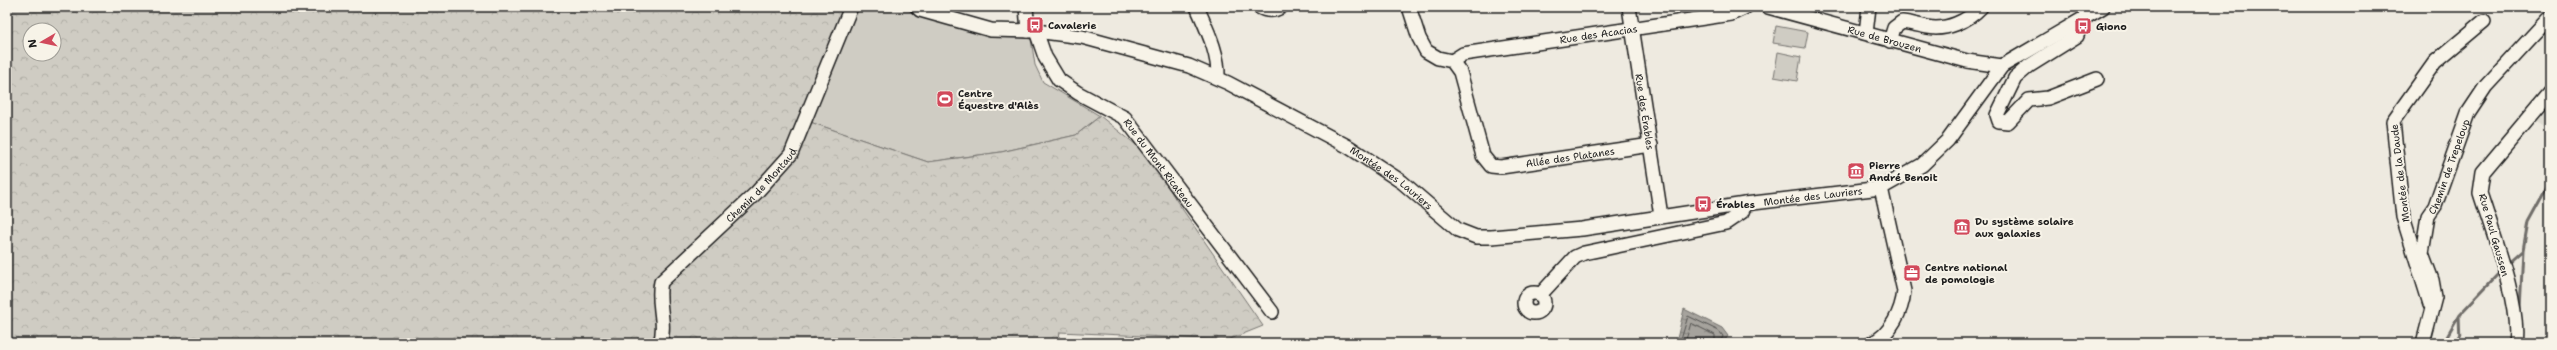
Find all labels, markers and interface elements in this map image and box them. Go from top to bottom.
bus stop icon: Cavalerie [1025,15,1045,35]
bus stop icon: Giono [2073,16,2093,36]
place label: Cavalerie [1048,19,1096,32]
place label: Giono [2096,20,2127,33]
north arrow [22,22,62,62]
street label: Rue des Acacias [1559,22,1638,46]
street label: Rue de Brouzen [1846,22,1923,55]
text: N [24,38,41,49]
street label: Rue des Érables [1633,73,1657,151]
place label: Centre Équestre d'Alès [958,87,1039,112]
sports icon: Centre Équestre d'Alès [935,89,955,109]
street label: Rue du Mont Ricateau [1121,116,1197,210]
street label: Chemin de Trepeloup [2425,117,2472,217]
street label: Montée de la Daude [2388,123,2412,223]
street label: Montée des Lauriers [1348,143,1436,212]
street label: Allée des Platanes [1525,144,1616,170]
street label: Chemin de Montaud [723,146,799,225]
place label: Pierre André Benoit [1869,159,1938,184]
museum icon: Pierre André Benoit [1846,161,1866,181]
street label: Montée des Lauriers [1763,184,1863,208]
street label: Rue Paul Gaussen [2476,192,2512,278]
bus stop icon: Érables [1693,194,1713,214]
place label: Érables [1716,198,1755,211]
place label: Du système solaire aux galaxies [1975,215,2074,240]
museum icon: Du système solaire aux galaxies [1952,217,1972,237]
place label: Centre national de pomologie [1925,261,2008,286]
office icon: Centre national de pomologie [1902,263,1922,283]

